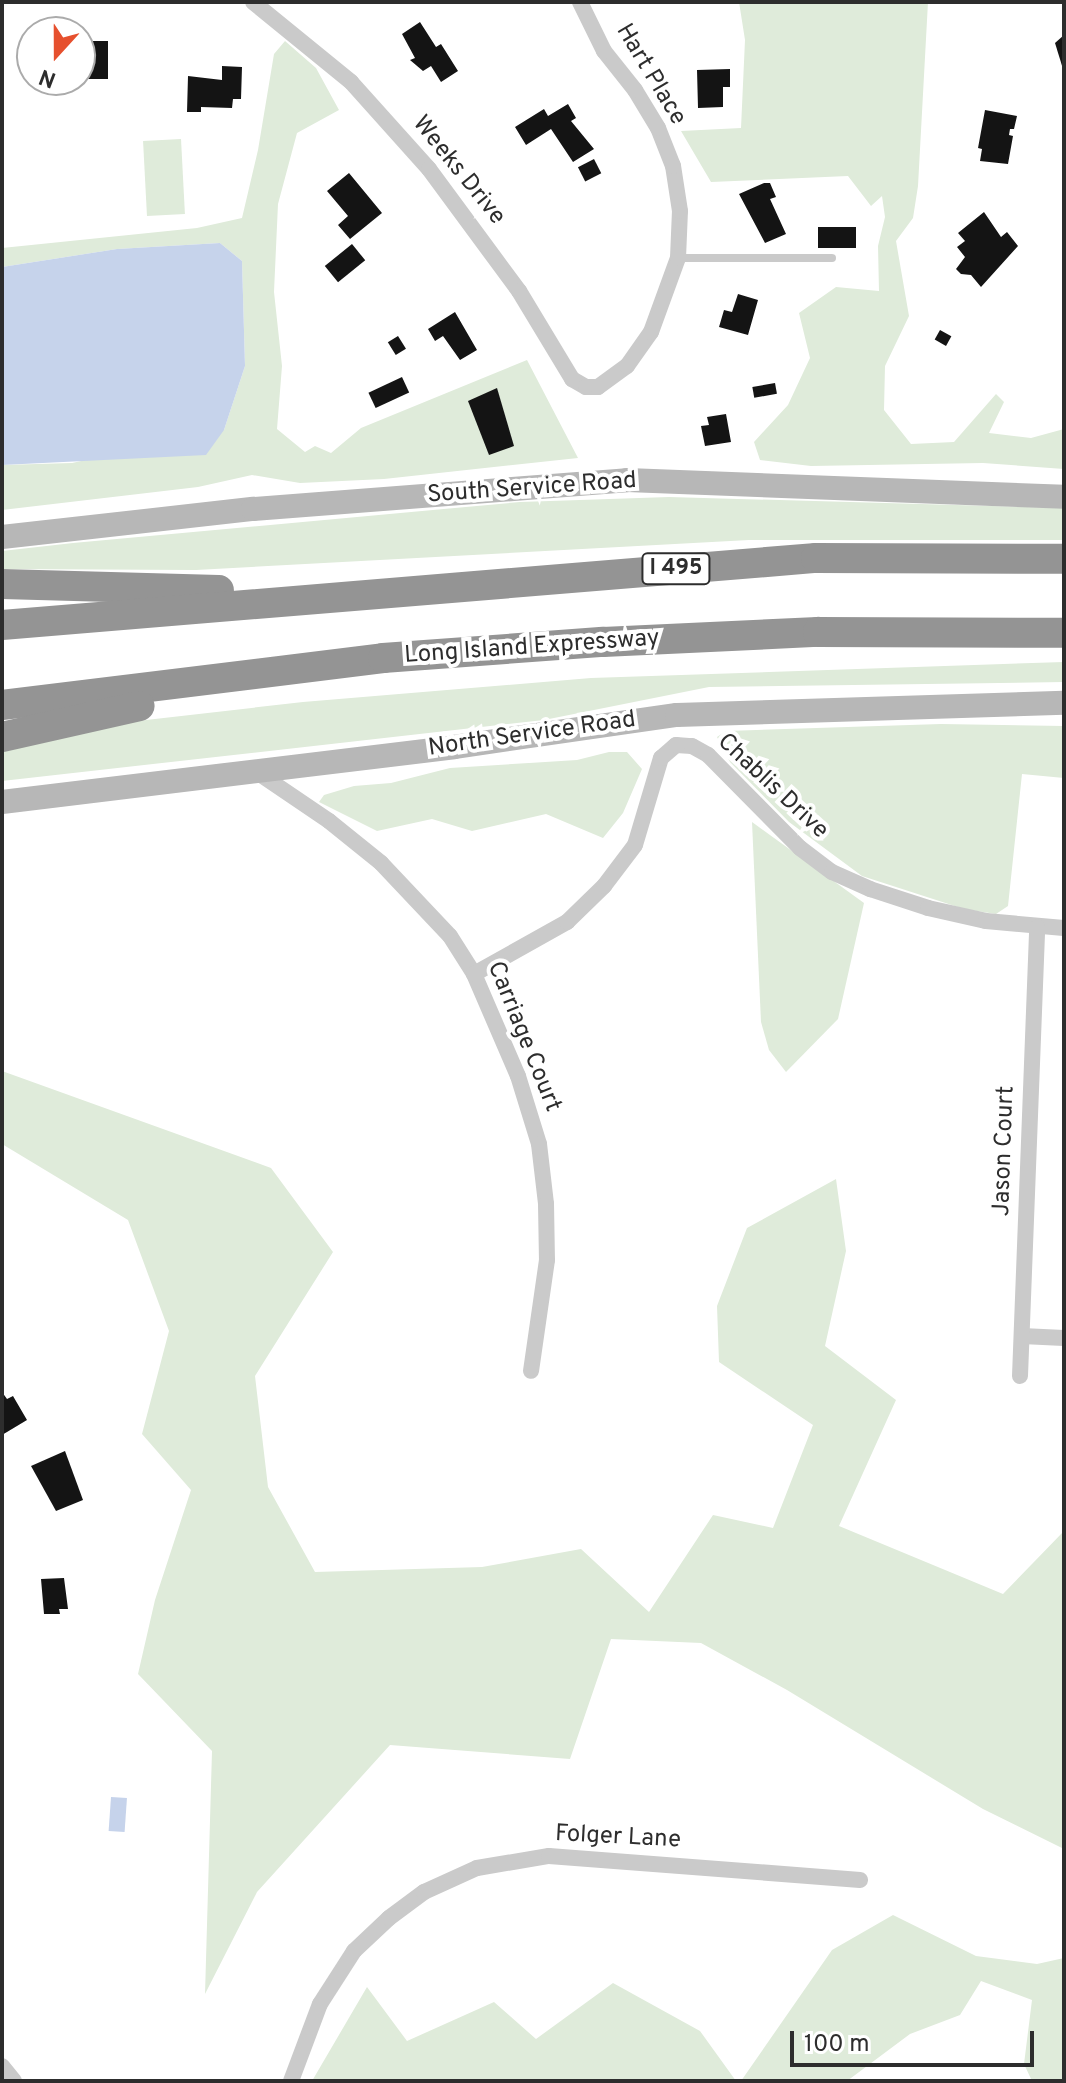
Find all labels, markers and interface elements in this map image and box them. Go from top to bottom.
north arrow [16,16,96,96]
street label: Hart Place [609,19,691,131]
text: N [36,62,60,92]
street label: Weeks Drive [405,111,511,231]
street label: South Service Road [426,467,638,511]
road number: I 495 [640,551,712,587]
street label: Long Island Expressway [403,625,661,671]
street label: North Service Road [426,706,638,764]
street label: Chablis Drive [710,728,834,846]
street label: Carriage Court [480,958,566,1116]
street label: Jason Court [988,1085,1022,1217]
street label: Folger Lane [554,1820,682,1856]
scale bar [794,2015,1038,2065]
text: 100 m [804,2030,870,2060]

